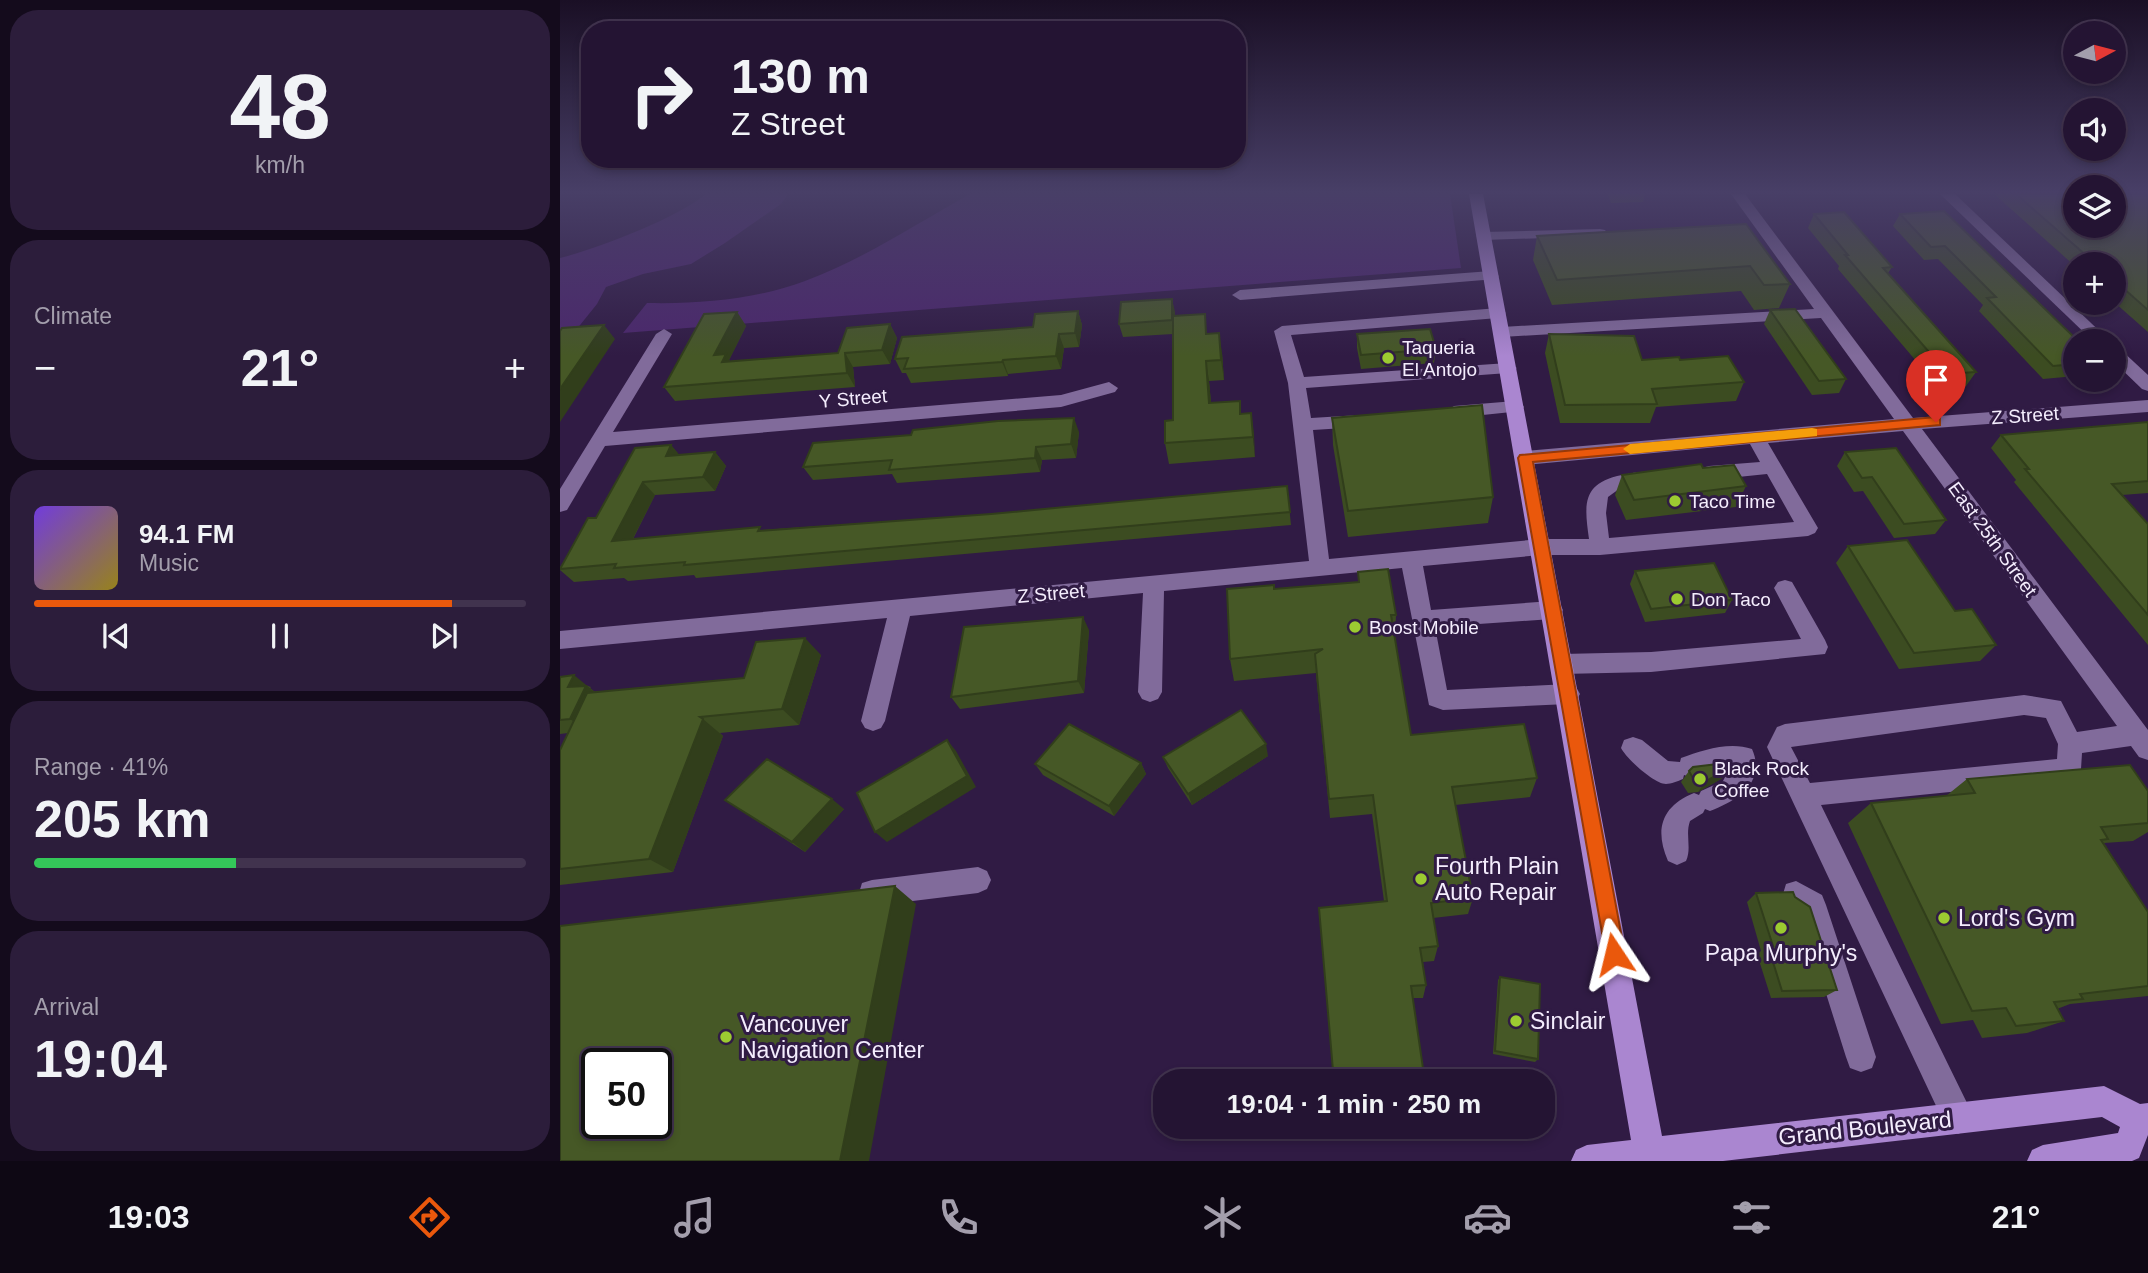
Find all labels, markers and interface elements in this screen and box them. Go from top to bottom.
north arrow [2063,21,2126,84]
map controls [2063,21,2126,392]
icon: right [616,49,707,140]
text: 130 m [731,49,870,103]
text: 48 [229,56,331,157]
button: sound [2063,98,2126,161]
text: Z Street [731,106,845,142]
text: km/h [255,152,305,178]
button: layers [2063,175,2126,238]
button: + [2063,252,2126,315]
text: Climate [34,303,112,329]
button: − [2063,329,2126,392]
place label: Taqueria El Antojo [1402,337,1477,380]
text: 21° [241,339,319,397]
text: − [34,347,56,389]
text: + [504,347,526,389]
marker: Taqueria El Antojo [1380,350,1396,366]
pin [1906,350,1966,422]
icon: arrive [1917,361,1955,399]
street label: Y Street [818,385,889,412]
street label: Z Street [1991,403,2060,428]
street label: East 25th Street [1944,478,2042,601]
place label: Taco Time [1689,491,1776,512]
marker: Taco Time [1667,493,1683,509]
text: 94.1 FM [139,519,234,549]
text: Music [139,550,199,576]
street label: Z Street [1016,580,1086,607]
place label: Don Taco [1691,589,1771,610]
marker: Don Taco [1669,591,1685,607]
icon: previous [97,617,135,655]
icon: pause [261,617,299,655]
icon: next [425,617,463,655]
place label: Boost Mobile [1369,617,1479,638]
marker: Boost Mobile [1347,619,1363,635]
text: Range · 41% [34,754,168,780]
place label: Black Rock Coffee [1714,758,1810,801]
marker: Black Rock Coffee [1692,771,1708,787]
text: 205 km [34,790,210,848]
place label: Fourth Plain Auto Repair [1435,853,1559,905]
marker: Fourth Plain Auto Repair [1413,871,1429,887]
place label: Lord's Gym [1958,905,2075,931]
marker: Lord's Gym [1936,910,1952,926]
position arrow [1577,917,1651,991]
marker: Papa Murphy's [1773,920,1789,936]
place label: Papa Murphy's [1705,940,1857,966]
text: Arrival [34,994,99,1020]
place label: Sinclair [1530,1008,1606,1034]
place label: Vancouver Navigation Center [740,1011,924,1063]
marker: Sinclair [1508,1013,1524,1029]
marker: Vancouver Navigation Center [718,1029,734,1045]
text: 19:04 [34,1030,167,1088]
speed limit sign: 50 [581,1048,672,1139]
text: 19:04 · 1 min · 250 m [1227,1089,1481,1119]
street label: Grand Boulevard [1777,1106,1953,1150]
icon: directions [405,1193,454,1242]
icon: music [670,1193,719,1242]
icon: phone [934,1193,983,1242]
icon: climate [1198,1193,1247,1242]
icon: car [1463,1193,1512,1242]
icon: filters [1727,1193,1776,1242]
text: 19:03 [108,1199,190,1235]
text: 21° [1992,1199,2040,1235]

